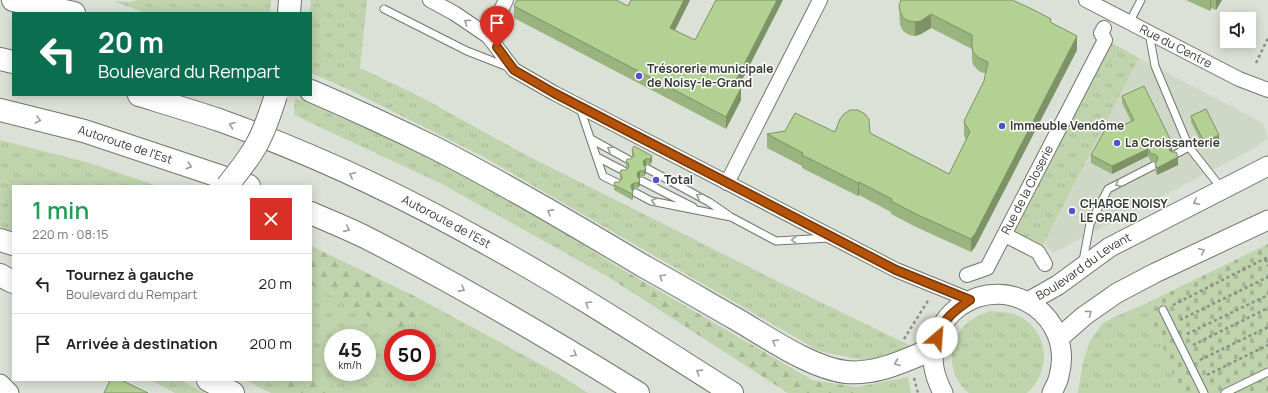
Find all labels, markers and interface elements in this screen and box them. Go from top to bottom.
pin [480,6,514,47]
icon: arrive [486,12,508,34]
map controls [1220,12,1256,48]
button: sound [1220,12,1256,48]
one-way arrow [464,20,471,27]
street label: Rue du Centre [1137,20,1215,72]
text: 20 m [98,23,164,61]
icon: left [32,28,84,80]
text: Boulevard du Rempart [98,59,280,83]
place label: Trésorerie municipale de Noisy-le-Grand [647,60,773,91]
marker: Trésorerie municipale de Noisy-le-Grand [634,71,644,81]
one-way arrow [35,115,41,123]
place label: Immeuble Vendôme [1010,117,1124,134]
street label: Autoroute de l’Est [76,121,175,168]
marker: Immeuble Vendôme [997,121,1007,131]
one-way arrow [228,122,235,130]
place label: La Croissanterie [1125,134,1220,151]
marker: La Croissanterie [1112,138,1122,148]
street label: Rue de la Closerie [997,142,1057,237]
one-way arrow [607,147,614,154]
one-way arrow [185,161,192,170]
place label: Total [664,171,693,188]
one-way arrow [348,172,356,180]
marker: Total [651,175,661,185]
one-way arrow [1115,179,1122,186]
street label: Autoroute de l’Est [399,191,494,252]
text: 1 min [32,193,89,226]
one-way arrow [695,194,703,201]
place label: CHARGE NOISY LE GRAND [1080,195,1168,226]
one-way arrow [650,197,657,206]
button: close [250,198,292,240]
one-way arrow [1193,198,1200,205]
marker: CHARGE NOISY LE GRAND [1067,206,1077,216]
one-way arrow [547,209,554,216]
one-way arrow [342,224,350,232]
text: 220 m · 08:15 [32,225,108,243]
street label: Boulevard du Levant [1033,229,1134,304]
one-way arrow [791,236,797,244]
one-way arrow [1198,248,1206,256]
text: Tournez à gauche [66,264,194,285]
icon: left [32,273,54,295]
text: 20 m [259,273,292,294]
one-way arrow [659,274,666,281]
text: Boulevard du Rempart [66,285,198,303]
one-way arrow [458,285,465,292]
one-way arrow [585,301,592,308]
one-way arrow [1084,311,1091,318]
position arrow [916,317,958,359]
speed limit sign: 50 [384,329,436,381]
icon: arrive [32,333,54,355]
text: Arrivée à destination [66,333,218,354]
text: 200 m [249,333,292,354]
text: 45 [338,336,362,363]
one-way arrow [772,339,779,347]
one-way arrow [570,350,577,357]
text: km/h [338,358,362,372]
one-way arrow [894,359,901,367]
one-way arrow [696,369,703,377]

